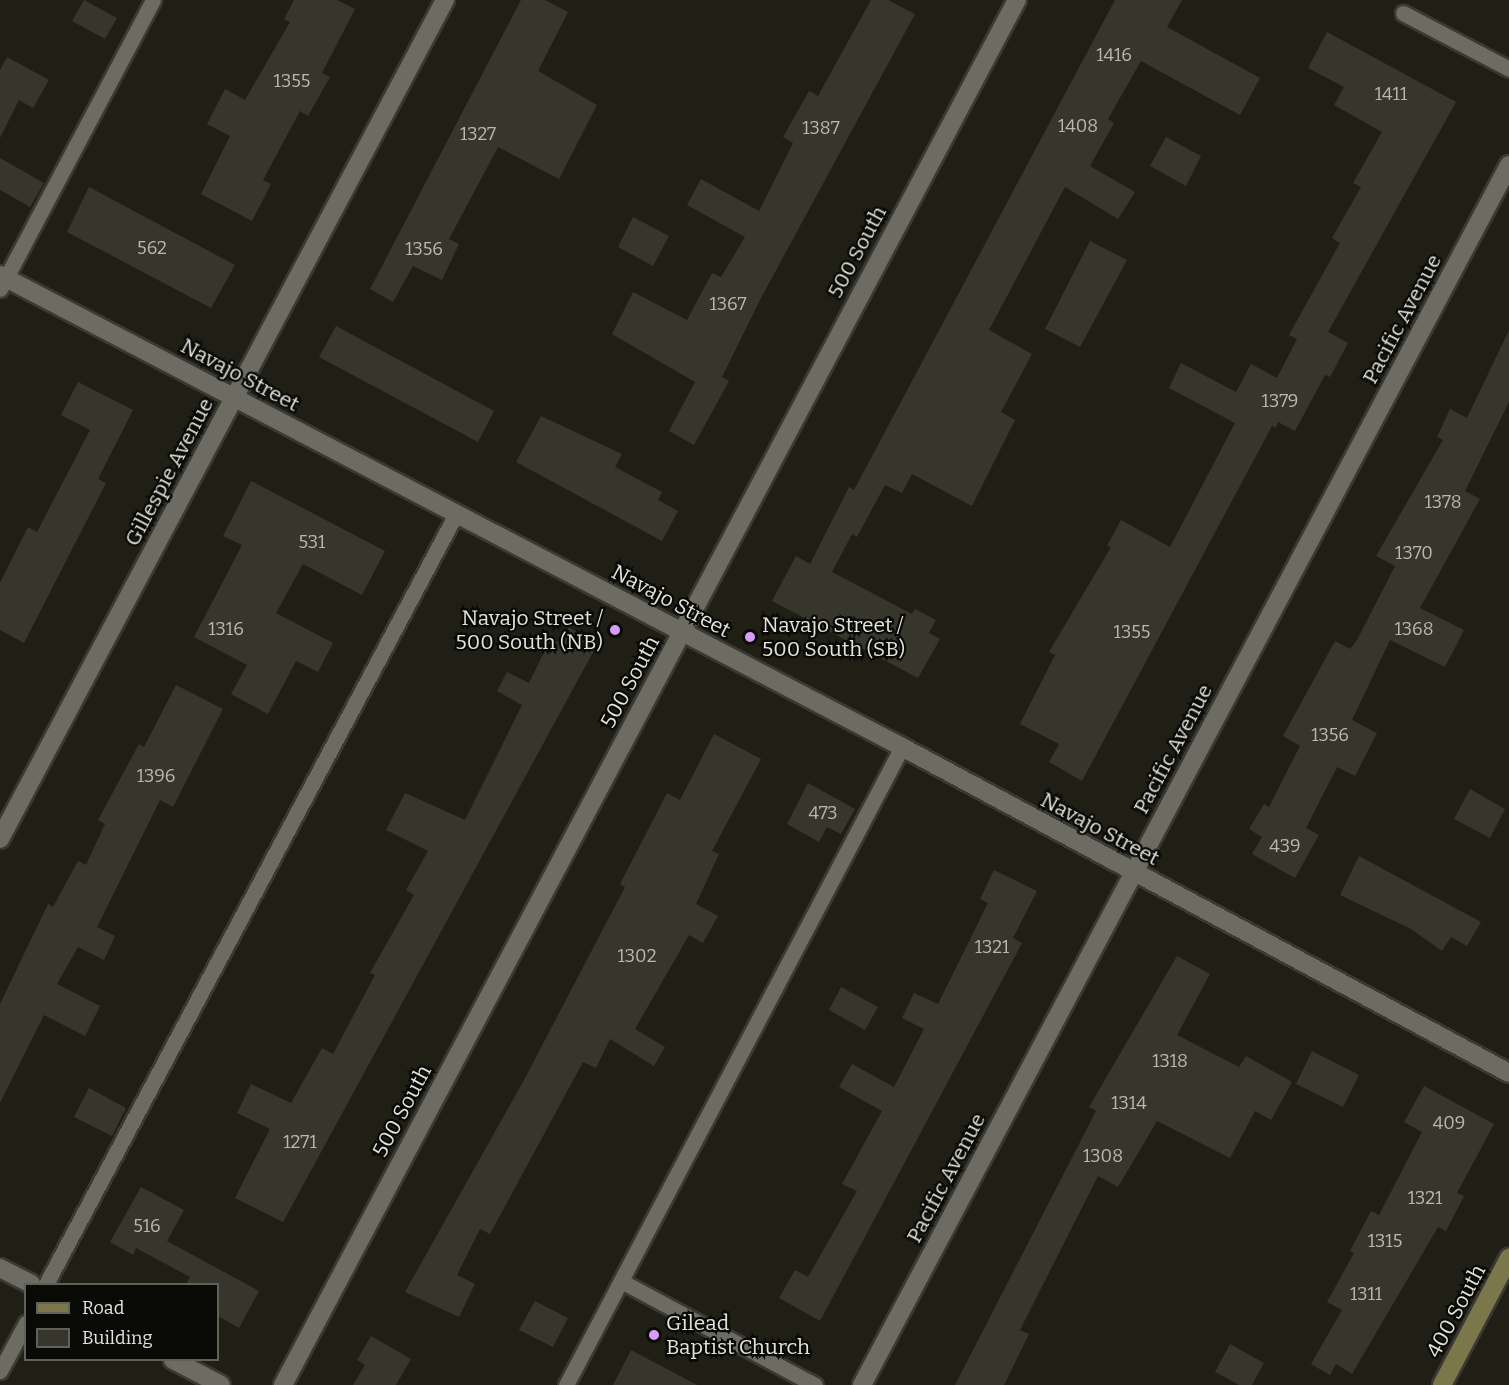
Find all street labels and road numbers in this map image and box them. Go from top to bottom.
street label: 500 South [822,202,892,302]
street label: Pacific Avenue [1357,250,1447,388]
street label: Navajo Street [176,333,304,417]
street label: Gillespie Avenue [119,394,219,550]
street label: Navajo Street [607,559,735,643]
street label: 500 South [595,632,665,732]
street label: Pacific Avenue [1128,680,1218,818]
street label: Navajo Street [1036,787,1164,871]
street label: 500 South [367,1061,437,1161]
street label: Pacific Avenue [901,1109,991,1247]
street label: 400 South [1421,1260,1491,1362]

